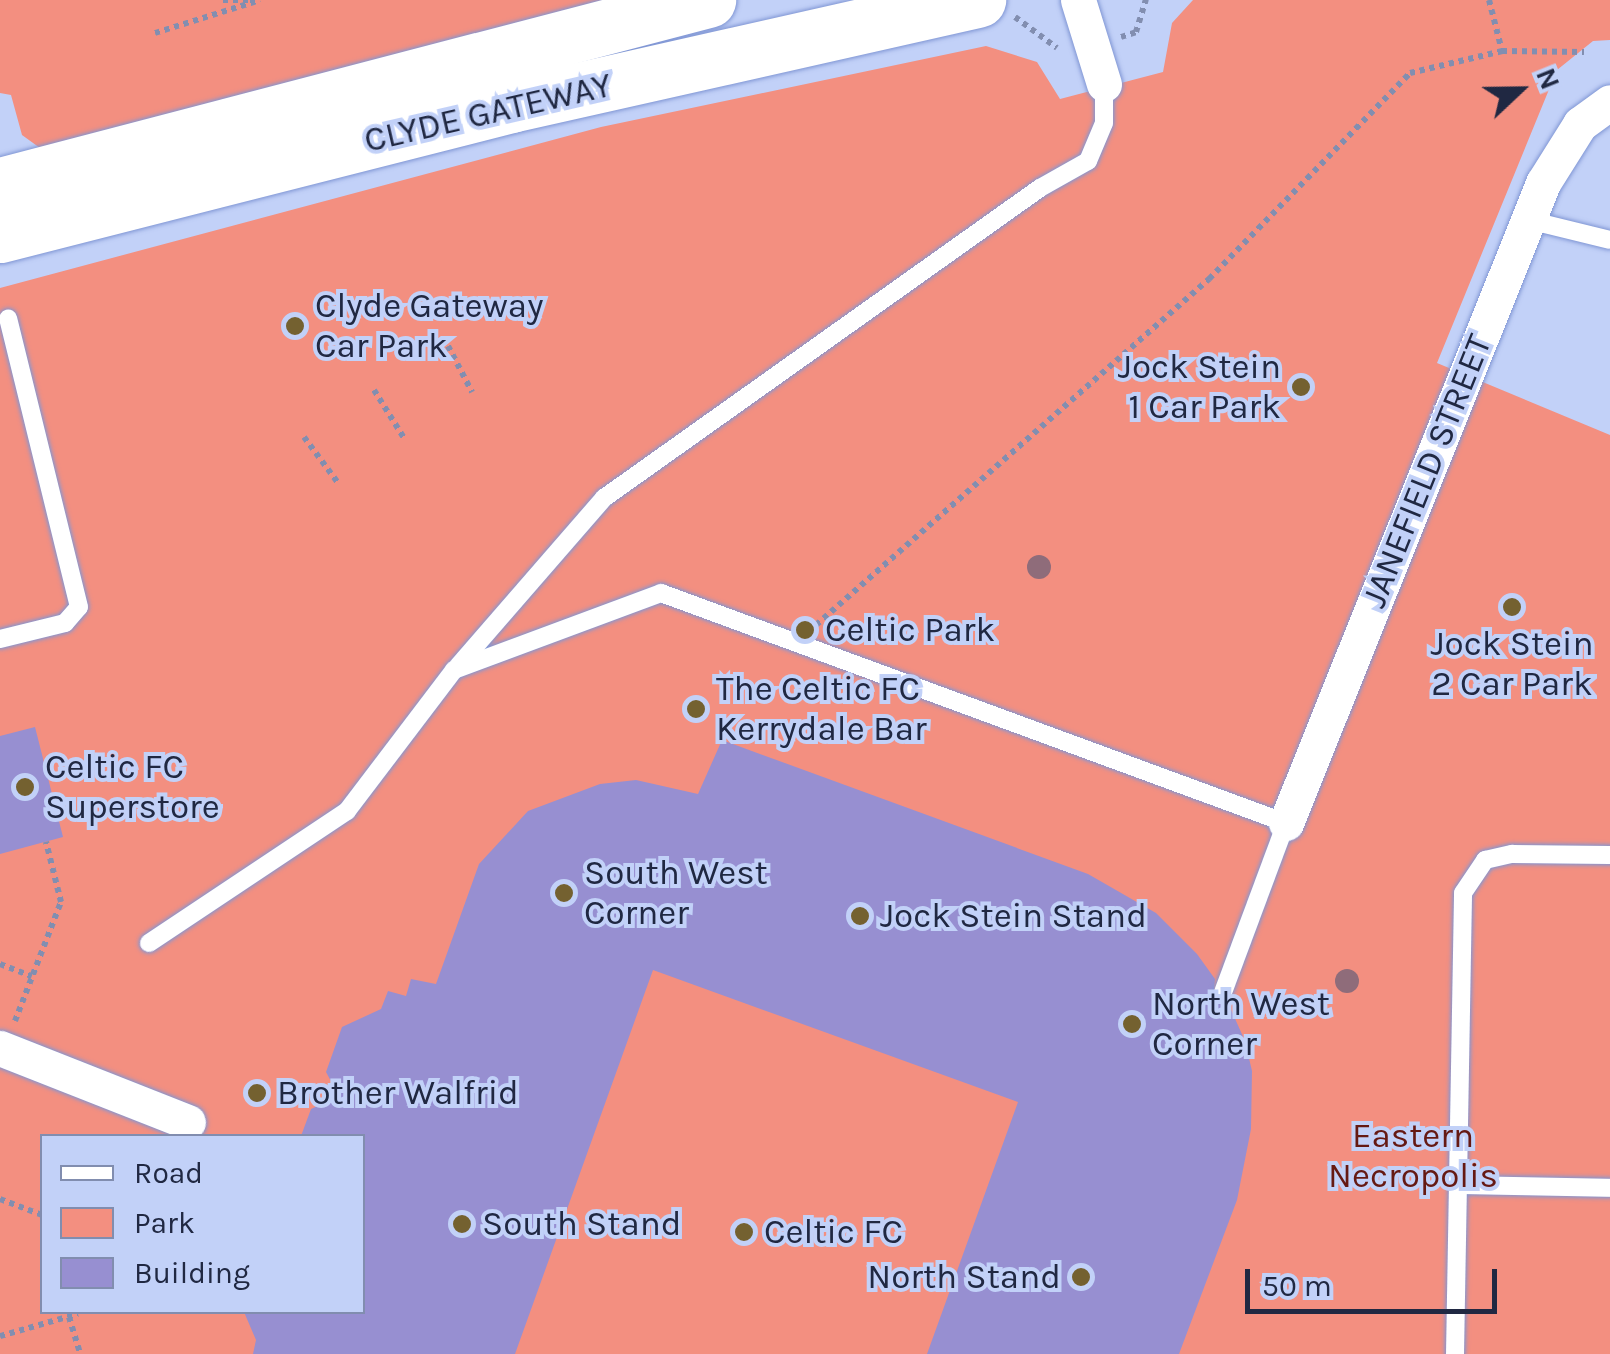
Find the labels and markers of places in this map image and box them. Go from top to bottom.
place label: Clyde Gateway Car Park [315,285,543,367]
marker: Clyde Gateway Car Park [284,315,306,337]
place label: Jock Stein 1 Car Park [1118,346,1281,428]
marker: Jock Stein 1 Car Park [1290,376,1312,398]
marker: Jock Stein 2 Car Park [1501,596,1523,618]
place label: Celtic Park [825,609,995,651]
marker: Celtic Park [794,619,816,641]
place label: Jock Stein 2 Car Park [1430,623,1594,705]
place label: The Celtic FC Kerrydale Bar [716,668,927,750]
marker: The Celtic FC Kerrydale Bar [685,698,707,720]
place label: Celtic FC Superstore [45,746,220,828]
marker: Celtic FC Superstore [14,776,36,798]
place label: South West Corner [584,852,768,934]
marker: South West Corner [553,882,575,904]
place label: Jock Stein Stand [880,895,1147,937]
marker: Jock Stein Stand [849,905,871,927]
place label: North West Corner [1152,983,1330,1065]
marker: North West Corner [1121,1013,1143,1035]
place label: Brother Walfrid [277,1072,519,1114]
marker: Brother Walfrid [246,1082,268,1104]
place label: South Stand [482,1203,682,1245]
place label: Celtic FC [764,1211,903,1253]
marker: South Stand [451,1213,473,1235]
marker: Celtic FC [733,1221,755,1243]
place label: North Stand [867,1256,1061,1298]
marker: North Stand [1070,1266,1092,1288]

